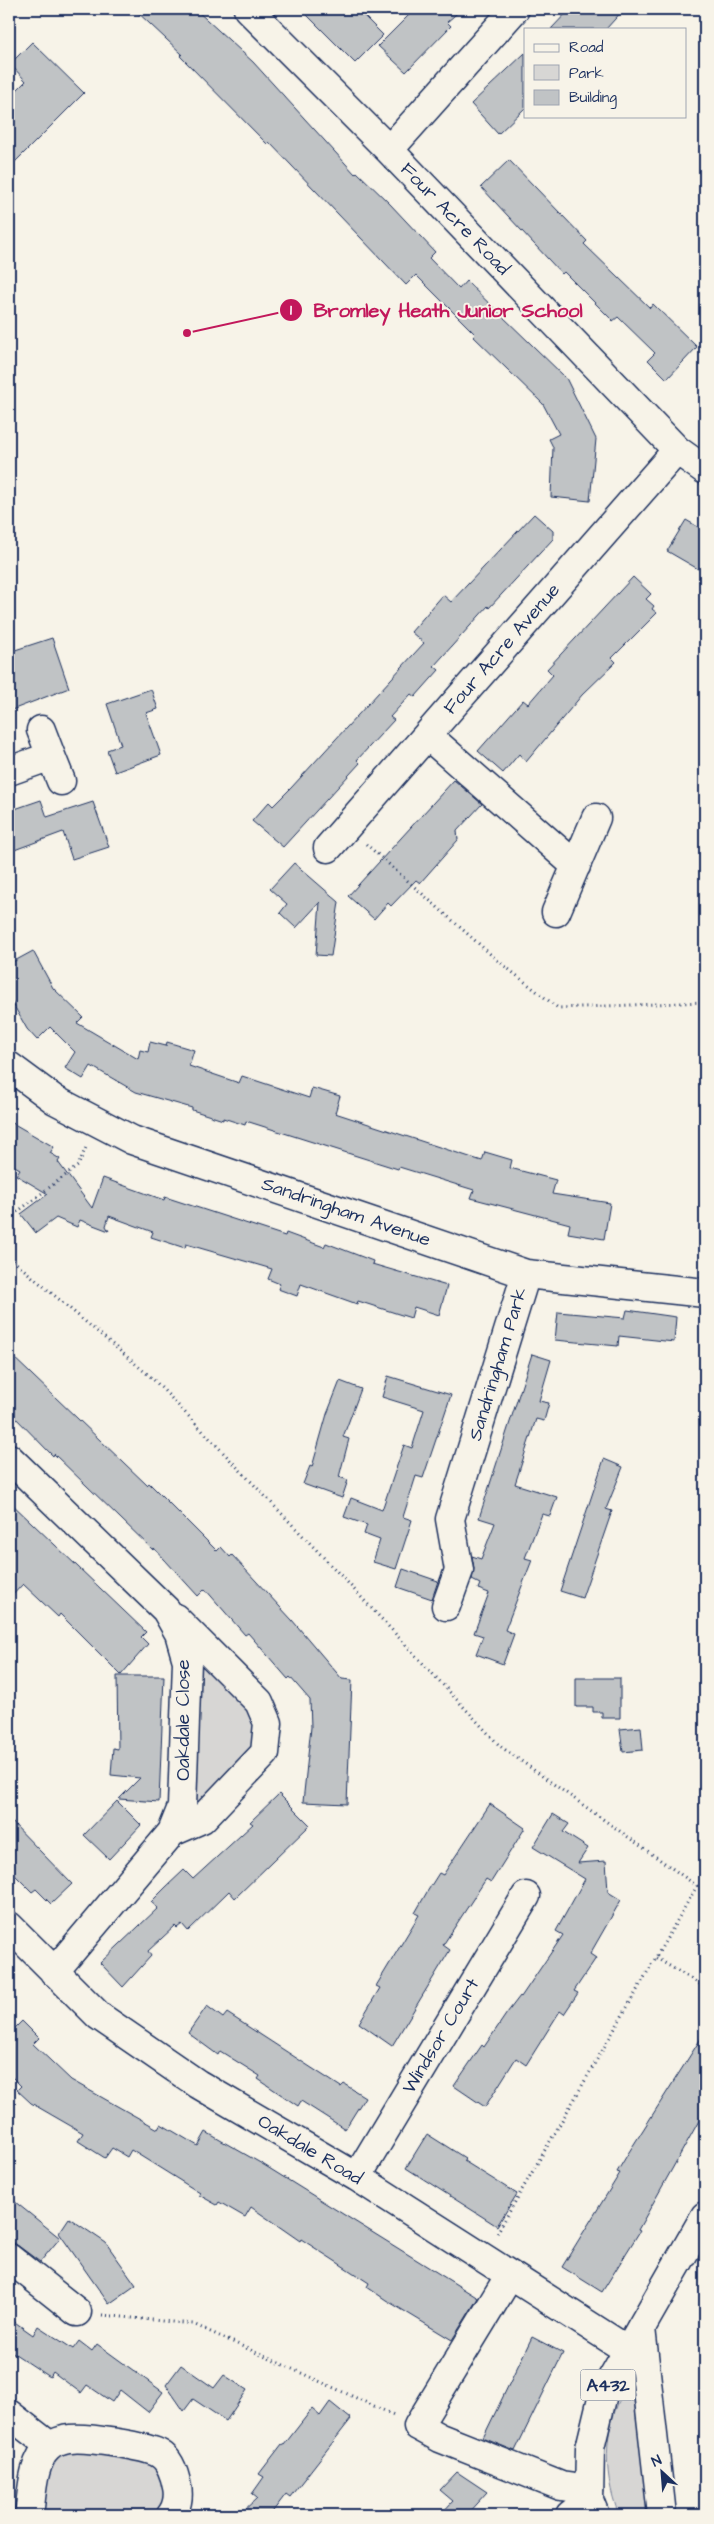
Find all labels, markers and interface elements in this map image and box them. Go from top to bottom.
legend [524,28,686,118]
text: Road [569,37,604,58]
text: Park [569,63,604,84]
text: Building [569,87,617,109]
street label: Four Acre Road [394,156,516,282]
callout: Bromley Heath Junior School [279,292,593,327]
text: Bromley Heath Junior School [313,297,583,326]
text: 1 [290,300,292,321]
street label: Four Acre Avenue [437,578,567,720]
street label: Sandringham Avenue [258,1170,434,1255]
street label: Sandringham Park [462,1284,535,1444]
street label: Oakdale Close [170,1659,197,1781]
street label: Windsor Court [396,1973,486,2099]
street label: Oakdale Road [252,2108,368,2192]
road number: A432 [580,2370,636,2400]
north arrow [636,2446,686,2496]
text: N [648,2450,665,2472]

